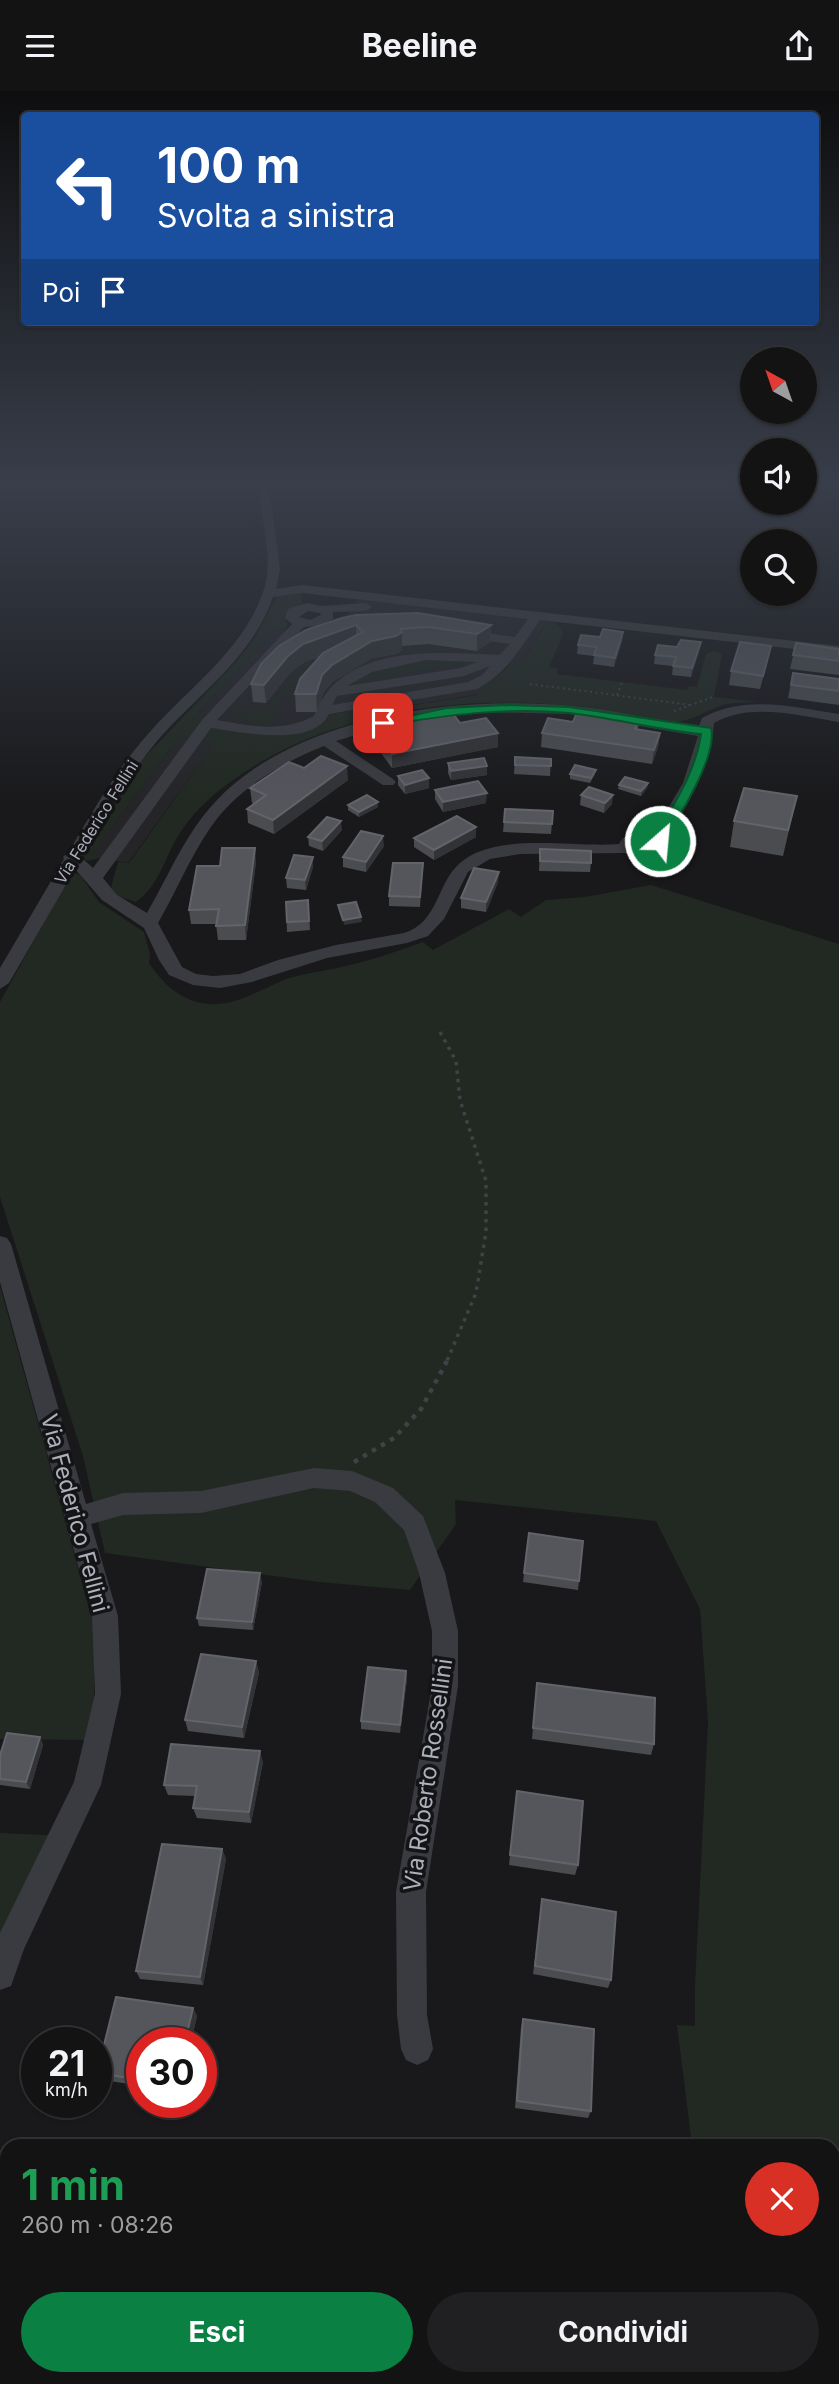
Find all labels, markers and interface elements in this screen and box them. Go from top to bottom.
text: Beeline [362,26,477,65]
icon: menu [21,27,59,65]
icon: share [780,27,818,65]
text: 100 m [157,136,301,195]
icon: left [42,140,133,231]
text: Svolta a sinistra [157,196,396,235]
icon: arrive [94,273,132,311]
text: Poi [42,277,80,308]
north arrow [740,347,817,423]
map controls [740,347,817,606]
button: sound [740,438,817,515]
button: search [740,529,817,606]
pin [353,693,413,753]
icon: arrive [364,704,402,742]
street label: Via Federico Fellini [50,756,142,888]
position arrow [623,804,697,878]
street label: Via Federico Fellini [35,1411,115,1615]
street label: Via Roberto Rossellini [398,1657,458,1893]
speed limit sign: 30 [126,2027,217,2118]
text: 21 [48,2042,85,2084]
text: km/h [45,2079,88,2100]
text: 1 min [21,2159,125,2210]
button: close [745,2162,819,2236]
text: 260 m · 08:26 [21,2211,174,2239]
button: Esci [21,2292,413,2372]
button: Condividi [427,2292,819,2372]

